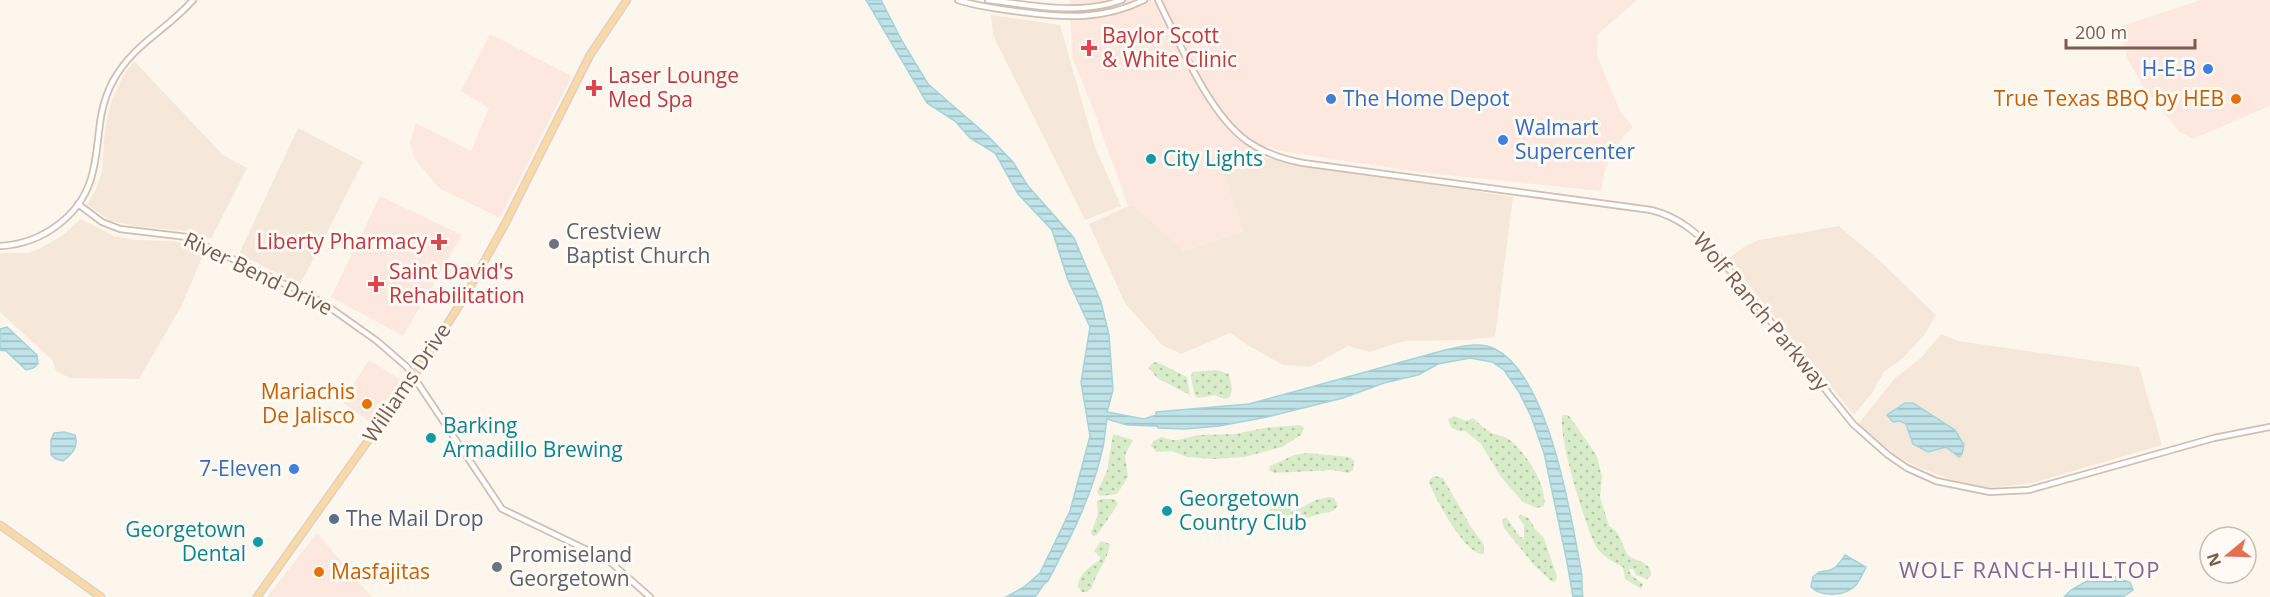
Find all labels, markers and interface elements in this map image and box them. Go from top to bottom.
scale bar [2066,12,2195,50]
text: 200 m [2075,20,2127,44]
place label: Baylor Scott & White Clinic [1102,21,1237,73]
marker: Baylor Scott & White Clinic [1080,39,1098,57]
place label: H-E-B [2142,54,2196,82]
place label: Laser Lounge Med Spa [608,61,739,113]
marker: H-E-B [2201,62,2215,76]
marker: Laser Lounge Med Spa [585,79,603,97]
place label: The Home Depot [1343,84,1510,112]
place label: True Texas BBQ by HEB [1994,84,2224,112]
marker: The Home Depot [1324,92,1338,106]
marker: True Texas BBQ by HEB [2229,92,2243,106]
place label: Walmart Supercenter [1515,113,1636,165]
marker: Walmart Supercenter [1496,133,1510,147]
place label: City Lights [1163,144,1263,172]
marker: City Lights [1144,152,1158,166]
place label: Crestview Baptist Church [566,217,710,269]
street label: River Bend Drive [179,225,338,321]
street label: Wolf Ranch Parkway [1687,226,1836,397]
place label: Liberty Pharmacy [257,227,427,255]
marker: Liberty Pharmacy [432,235,446,249]
marker: Crestview Baptist Church [547,237,561,251]
place label: Saint David's Rehabilitation [389,257,525,309]
marker: Saint David's Rehabilitation [367,275,385,293]
street label: Williams Drive [356,317,457,448]
place label: Mariachis De Jalisco [261,377,355,429]
marker: Mariachis De Jalisco [360,397,374,411]
place label: Barking Armadillo Brewing [443,411,623,463]
marker: Barking Armadillo Brewing [424,431,438,445]
place label: 7-Eleven [199,454,282,482]
marker: 7-Eleven [287,462,301,476]
place label: Georgetown Country Club [1179,484,1307,536]
place label: The Mail Drop [346,504,484,532]
marker: Georgetown Country Club [1160,504,1174,518]
marker: The Mail Drop [327,512,341,526]
place label: Georgetown Dental [125,515,246,567]
north arrow [2198,525,2258,585]
marker: Georgetown Dental [251,535,265,549]
place label: Promiseland Georgetown [509,540,632,592]
text: N [2201,550,2226,570]
district label: WOLF RANCH-HILLTOP [1899,554,2161,584]
place label: Masfajitas [331,557,430,585]
marker: Promiseland Georgetown [490,560,504,574]
marker: Masfajitas [312,565,326,579]

